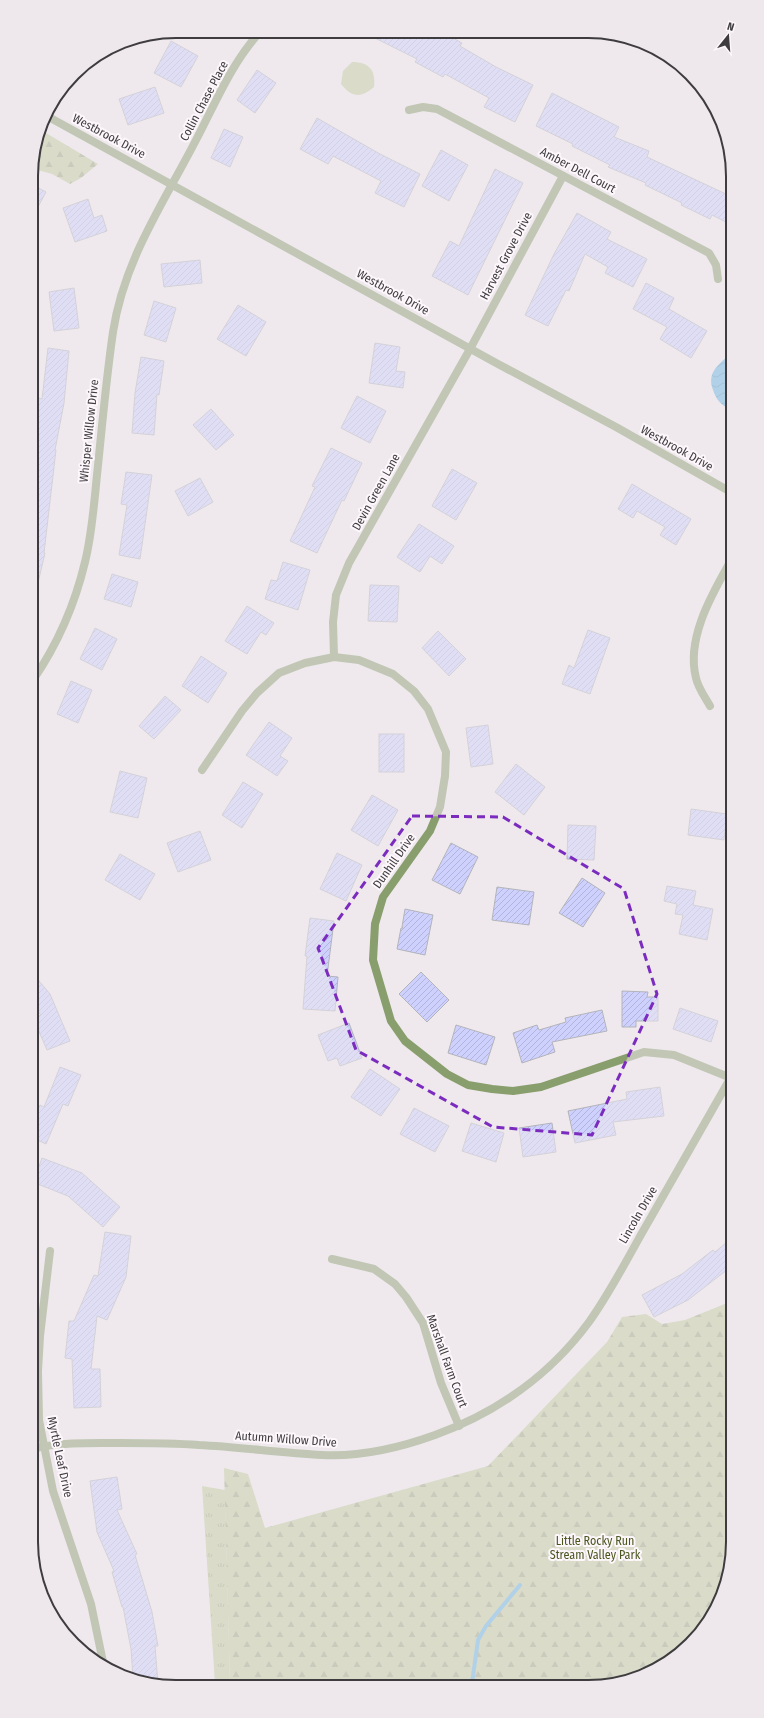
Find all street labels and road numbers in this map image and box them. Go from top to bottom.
street label: Collin Chase Place [177,59,231,143]
street label: Westbrook Drive [70,111,148,161]
street label: Amber Dell Court [538,144,618,196]
street label: Harvest Grove Drive [477,210,535,302]
street label: Westbrook Drive [354,266,432,318]
street label: Whisper Willow Drive [77,379,101,483]
street label: Westbrook Drive [638,422,716,474]
street label: Devin Green Lane [349,451,403,533]
street label: Dunhill Drive [370,831,418,891]
street label: Lincoln Drive [616,1184,660,1246]
street label: Marshall Farm Court [424,1313,470,1410]
street label: Myrtle Leaf Drive [45,1415,75,1499]
street label: Autumn Willow Drive [235,1428,337,1450]

